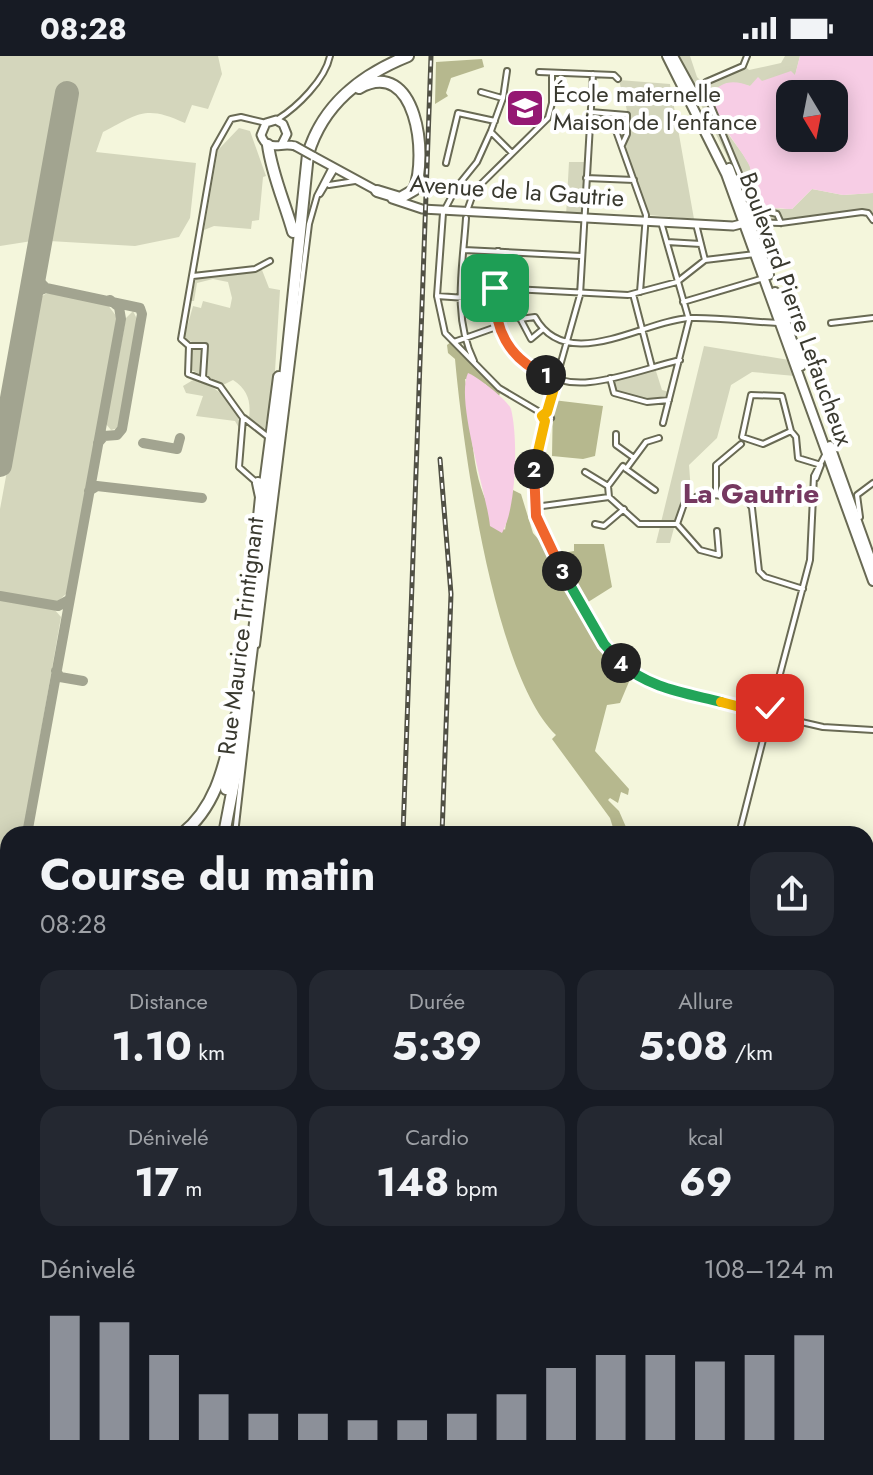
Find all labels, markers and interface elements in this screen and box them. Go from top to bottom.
text: 08:28 [40,7,127,50]
place label: École maternelle Maison de l'enfance [553,76,757,139]
north arrow [776,80,848,152]
map controls [776,80,848,152]
school or university icon: École maternelle Maison de l'enfance [504,87,546,129]
street label: Avenue de la Gautrie [409,166,625,215]
street label: Boulevard Pierre Lefaucheux [731,167,863,451]
pin [461,254,529,322]
icon: arrive [473,266,517,310]
pin: 1 [526,355,566,395]
text: 1 [540,359,552,391]
pin: 2 [514,449,554,489]
text: 2 [527,453,541,485]
district label: La Gautrie [683,473,819,514]
street label: Rue Maurice Trintignant [209,515,272,757]
pin: 3 [542,551,582,591]
text: 3 [555,555,569,587]
pin: 4 [601,643,641,683]
text: 4 [613,647,629,679]
pin [736,674,804,742]
icon: check [748,686,792,730]
text: Course du matin [40,843,376,907]
button: share [750,852,834,936]
text: 08:28 [40,905,107,943]
text: Distance [129,985,208,1017]
text: Durée [409,985,465,1017]
text: Allure [678,985,733,1017]
text: 1.10 [112,1017,192,1075]
text: 5:39 [392,1017,482,1075]
text: 5:08 [638,1017,728,1075]
text: km [192,1036,225,1068]
text: /km [728,1036,773,1068]
text: Dénivelé [128,1121,209,1153]
text: Cardio [405,1121,469,1153]
text: kcal [688,1121,723,1153]
text: 17 [134,1153,179,1211]
text: 148 [376,1153,449,1211]
text: 69 [679,1153,732,1211]
text: m [179,1172,202,1204]
text: bpm [449,1172,498,1204]
text: Dénivelé [40,1250,135,1288]
text: 108–124 m [704,1250,834,1288]

